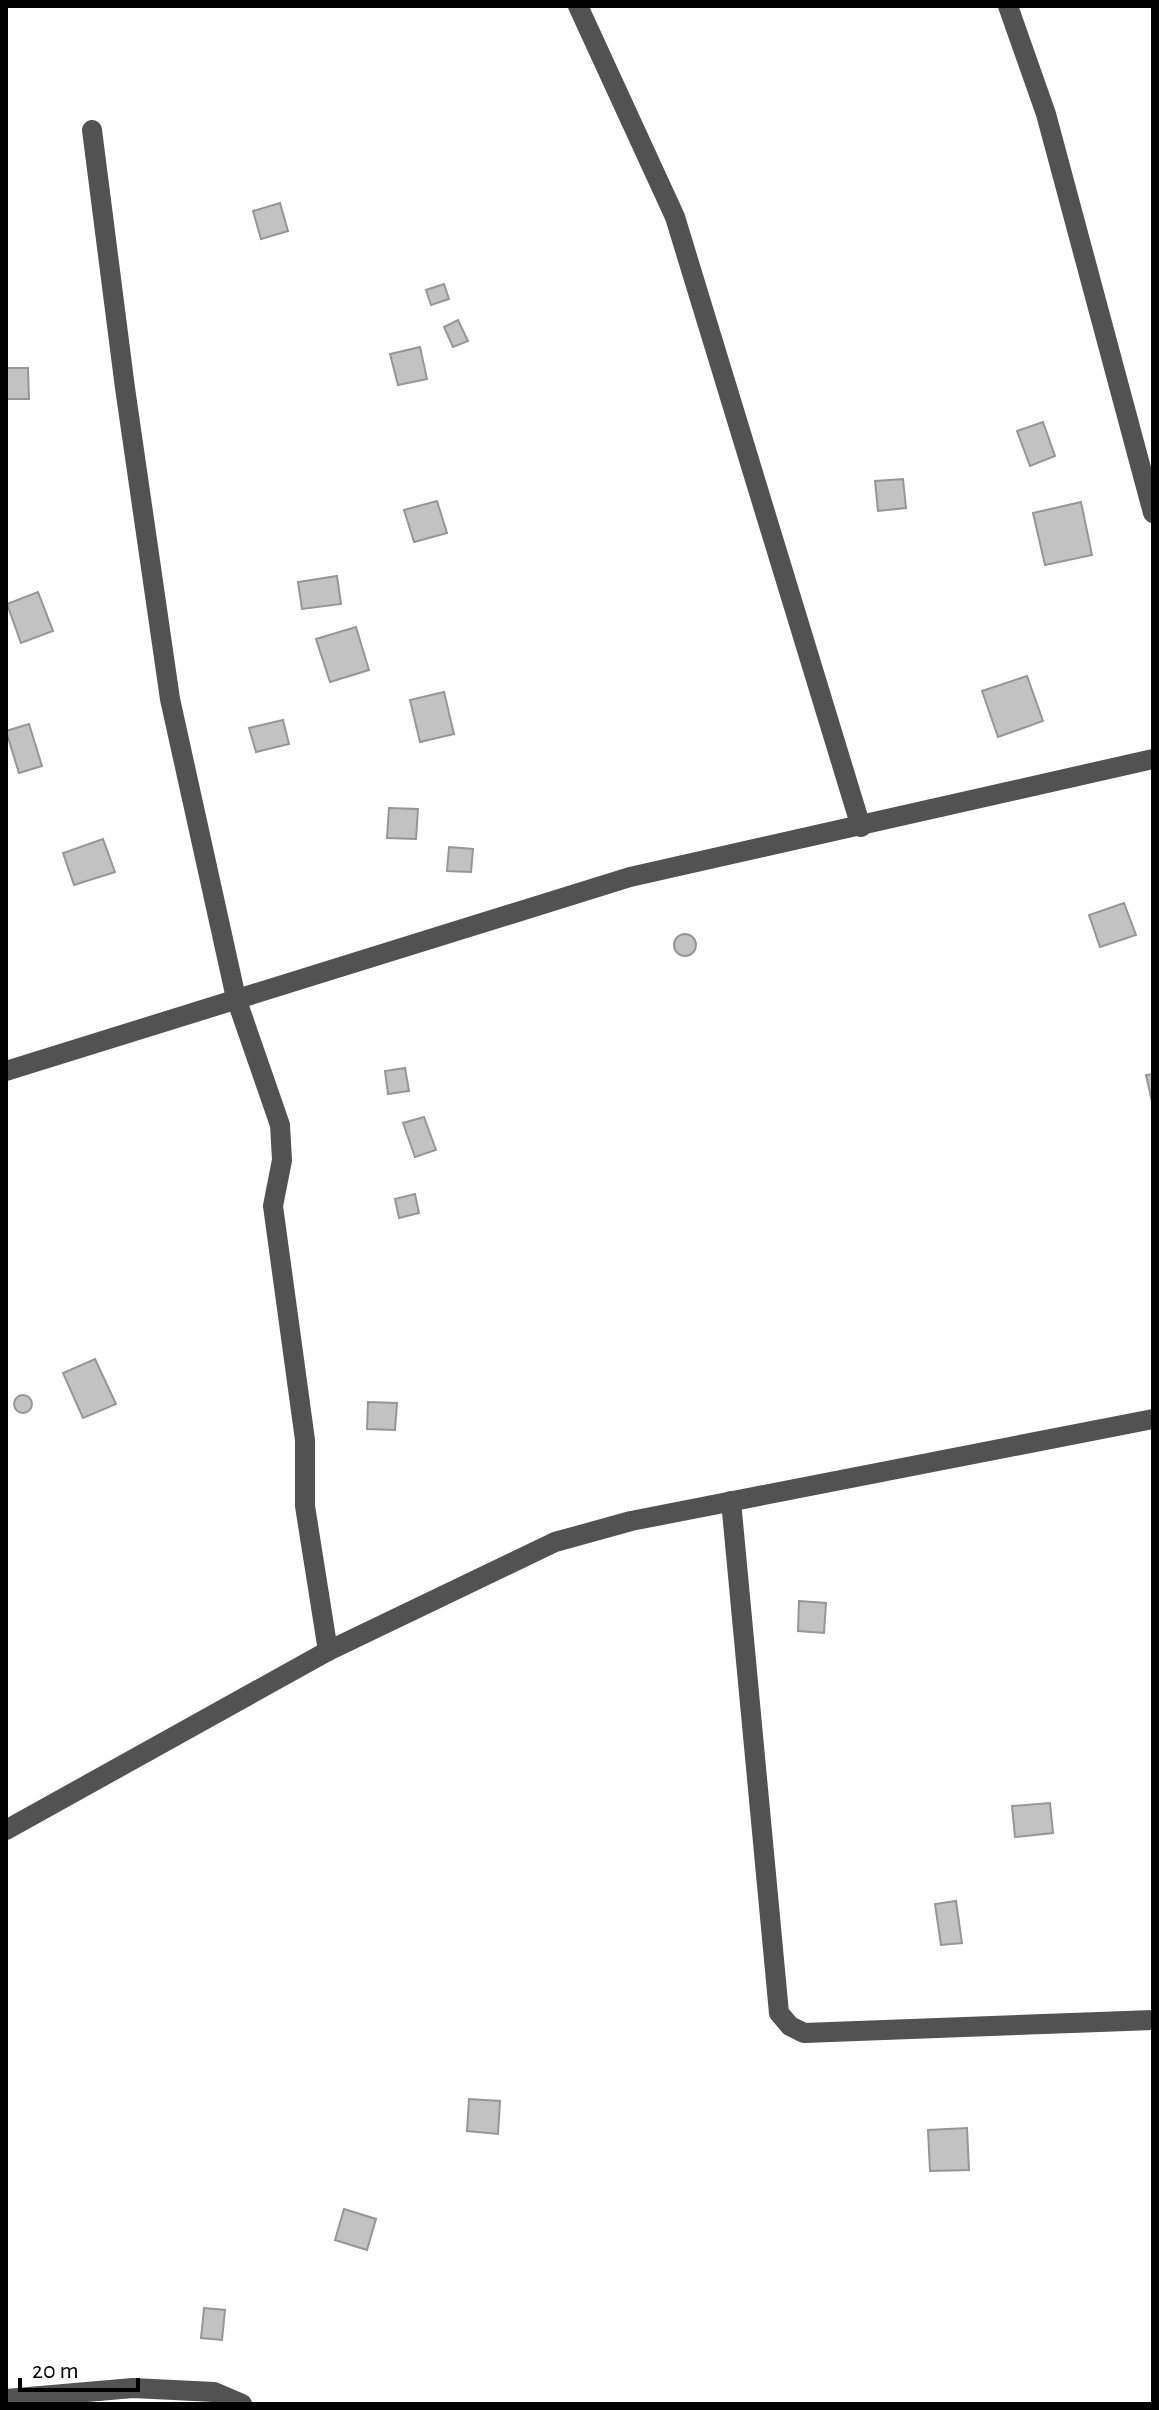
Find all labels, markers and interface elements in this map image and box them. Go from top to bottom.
scale bar [20,2342,138,2392]
text: 20 m [32,2359,79,2383]

